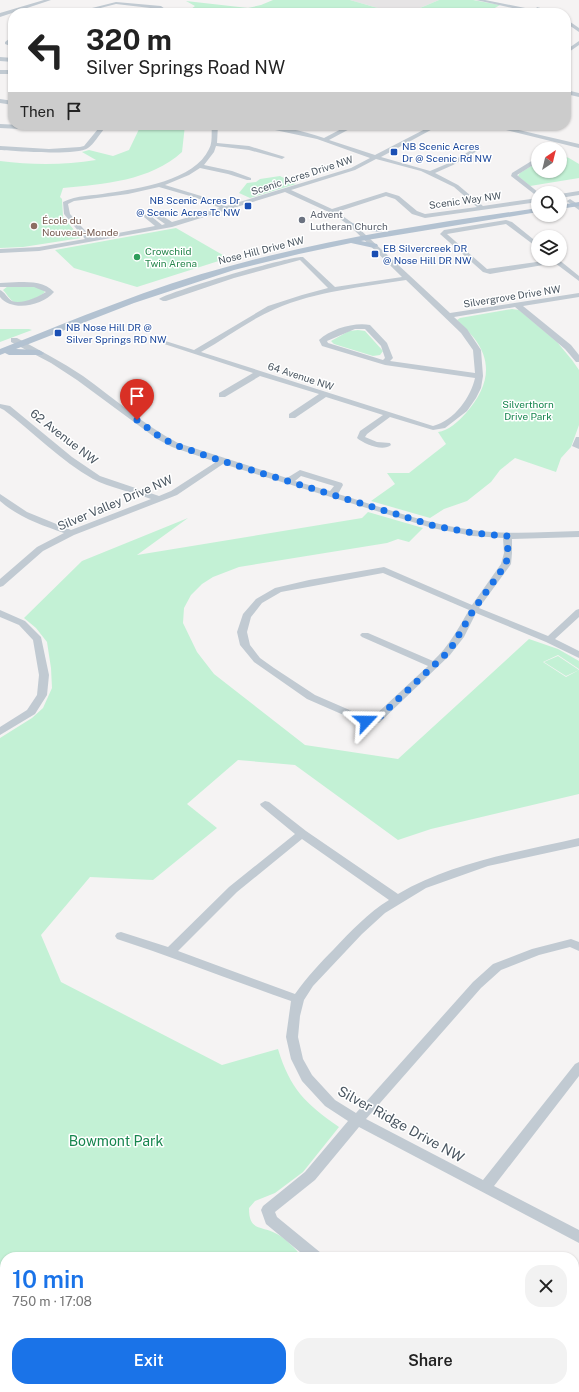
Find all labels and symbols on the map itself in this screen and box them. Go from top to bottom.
place label: NB Scenic Acres Dr @ Scenic Rd NW [402,140,492,164]
north arrow [531,142,567,178]
marker: NB Scenic Acres Dr @ Scenic Rd NW [389,147,399,157]
street label: Scenic Acres Drive NW [250,153,355,197]
street label: Scenic Way NW [428,189,502,211]
place label: NB Scenic Acres Dr @ Scenic Acres Tc NW [136,194,240,218]
marker: NB Scenic Acres Dr @ Scenic Acres Tc NW [243,201,253,211]
place label: Advent Lutheran Church [310,208,388,232]
place label: École du Nouveau-Monde [42,214,119,238]
marker: Advent Lutheran Church [297,215,307,225]
marker: École du Nouveau-Monde [29,221,39,231]
street label: Nose Hill Drive NW [217,233,306,266]
place label: EB Silvercreek DR @ Nose Hill DR NW [383,242,472,266]
place label: Crowchild Twin Arena [145,245,197,269]
marker: EB Silvercreek DR @ Nose Hill DR NW [370,249,380,259]
marker: Crowchild Twin Arena [132,252,142,262]
street label: Silvergrove Drive NW [462,282,562,310]
place label: NB Nose Hill DR @ Silver Springs RD NW [66,321,167,345]
marker: NB Nose Hill DR @ Silver Springs RD NW [53,328,63,338]
street label: 64 Avenue NW [266,360,336,392]
pin [120,379,154,420]
park label: Silverthorn Drive Park [502,398,554,422]
street label: 62 Avenue NW [27,406,101,468]
street label: Silver Valley Drive NW [55,472,175,534]
position arrow [345,700,387,742]
street label: Silver Ridge Drive NW [335,1083,468,1166]
park label: Bowmont Park [69,1133,163,1149]

